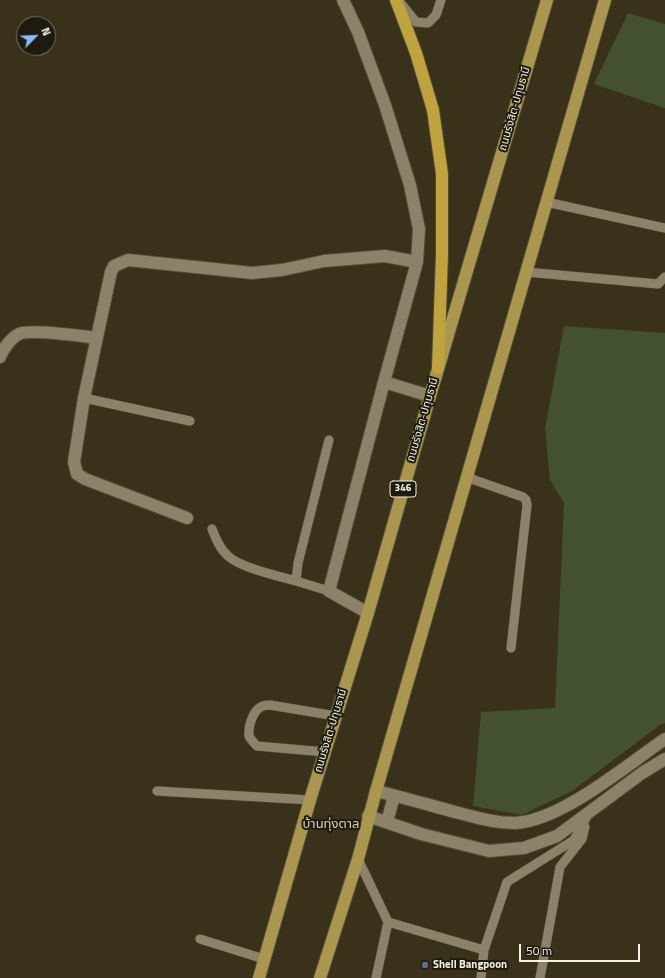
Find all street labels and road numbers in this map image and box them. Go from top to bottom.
street label: ถนนรังสิต-ปทุมธานี [497,65,533,153]
street label: ถนนรังสิต-ปทุมธานี [405,376,441,464]
road number: 346 [390,481,416,497]
street label: ถนนรังสิต-ปทุมธานี [312,688,350,774]

